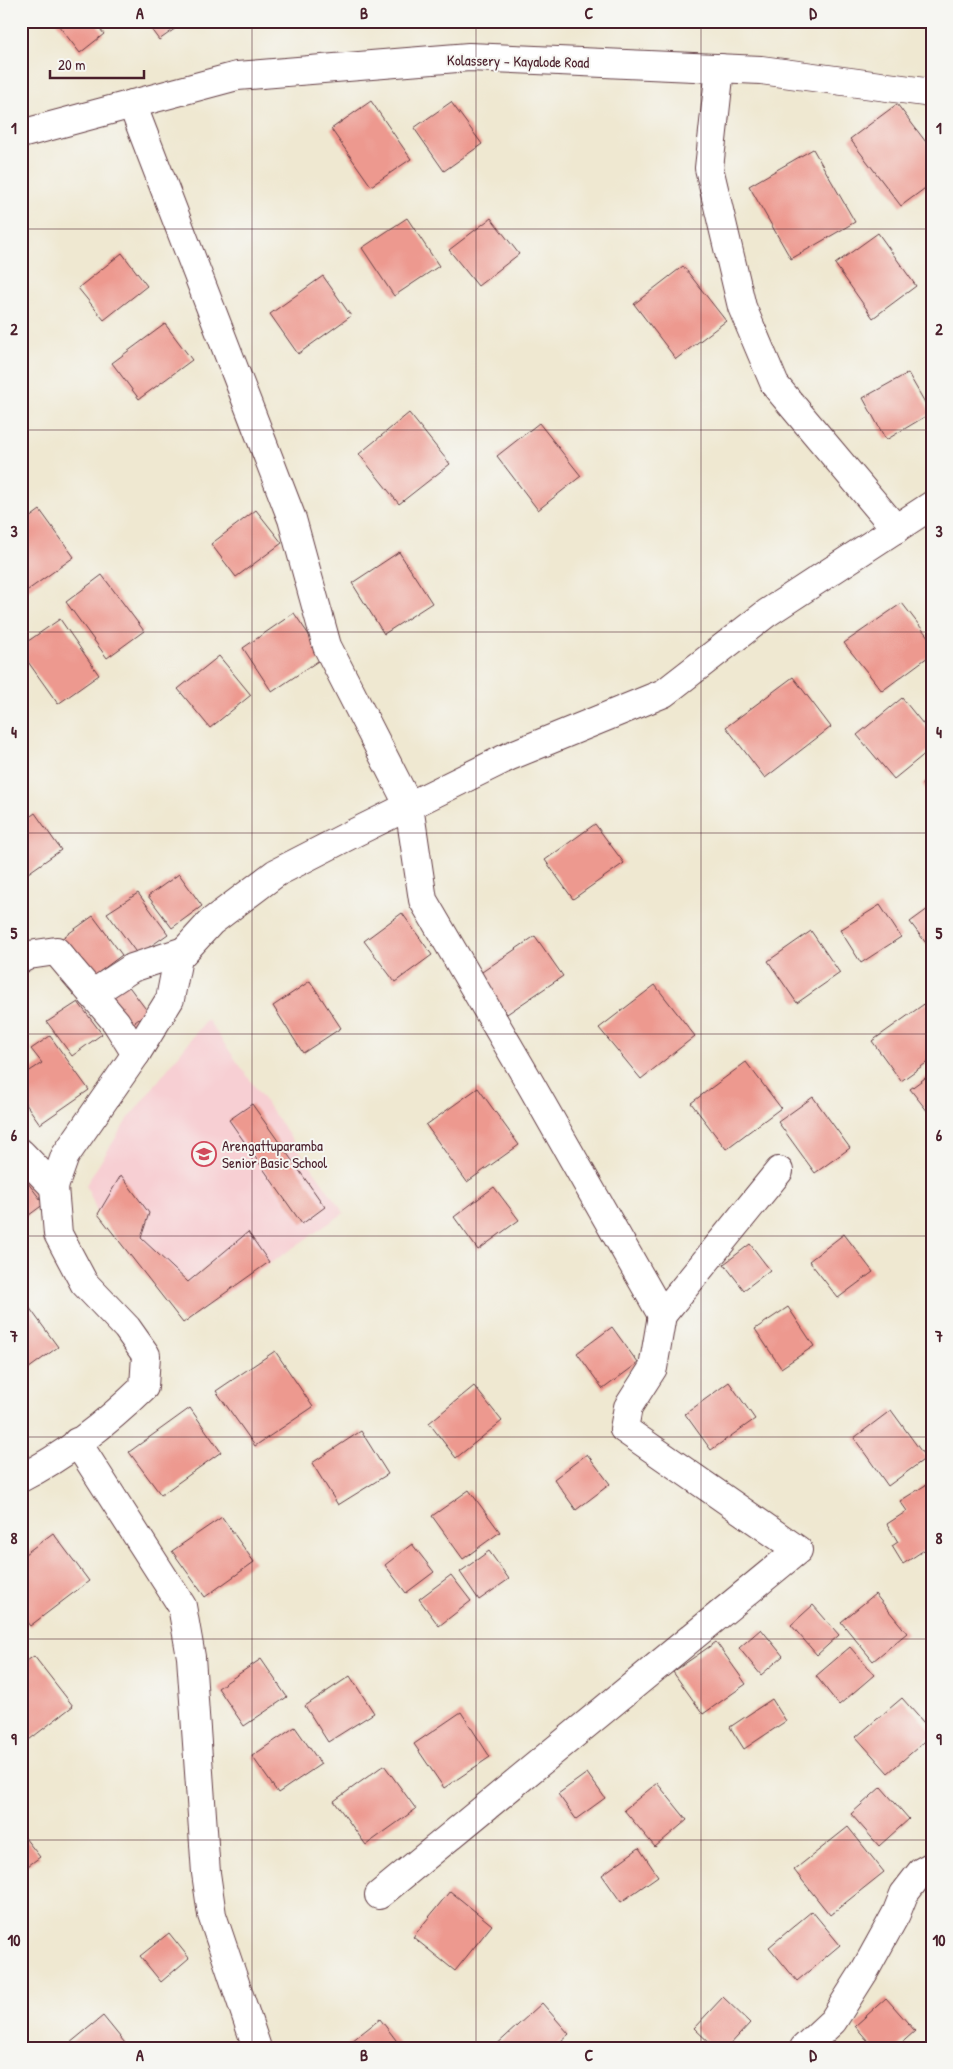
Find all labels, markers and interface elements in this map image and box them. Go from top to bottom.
text: A [136,2,144,24]
text: B [360,2,368,24]
text: C [585,2,594,24]
text: D [809,2,817,24]
scale bar [50,48,144,80]
street label: Kolassery - Kayalode Road [447,49,589,73]
text: 20 m [58,54,85,75]
text: 1 [11,117,17,139]
text: 1 [936,117,942,139]
text: 2 [10,318,18,340]
text: 2 [935,318,943,340]
text: 3 [10,520,18,542]
text: 3 [935,520,943,542]
text: 4 [11,721,17,743]
text: 4 [936,721,942,743]
text: 5 [11,922,18,944]
text: 5 [936,922,943,944]
text: 6 [11,1124,18,1146]
text: 6 [936,1124,943,1146]
place label: Arengattuparamba Senior Basic School [222,1135,327,1173]
school or university icon: Arengattuparamba Senior Basic School [191,1141,217,1167]
text: 7 [9,1325,18,1347]
text: 7 [934,1325,943,1347]
text: 8 [11,1527,18,1549]
text: 8 [936,1527,943,1549]
text: 9 [11,1728,17,1750]
text: 9 [936,1728,942,1750]
text: 10 [8,1929,20,1951]
text: 10 [933,1929,945,1951]
text: A [136,2044,144,2066]
text: B [360,2044,368,2066]
text: C [585,2044,594,2066]
text: D [809,2044,817,2066]

